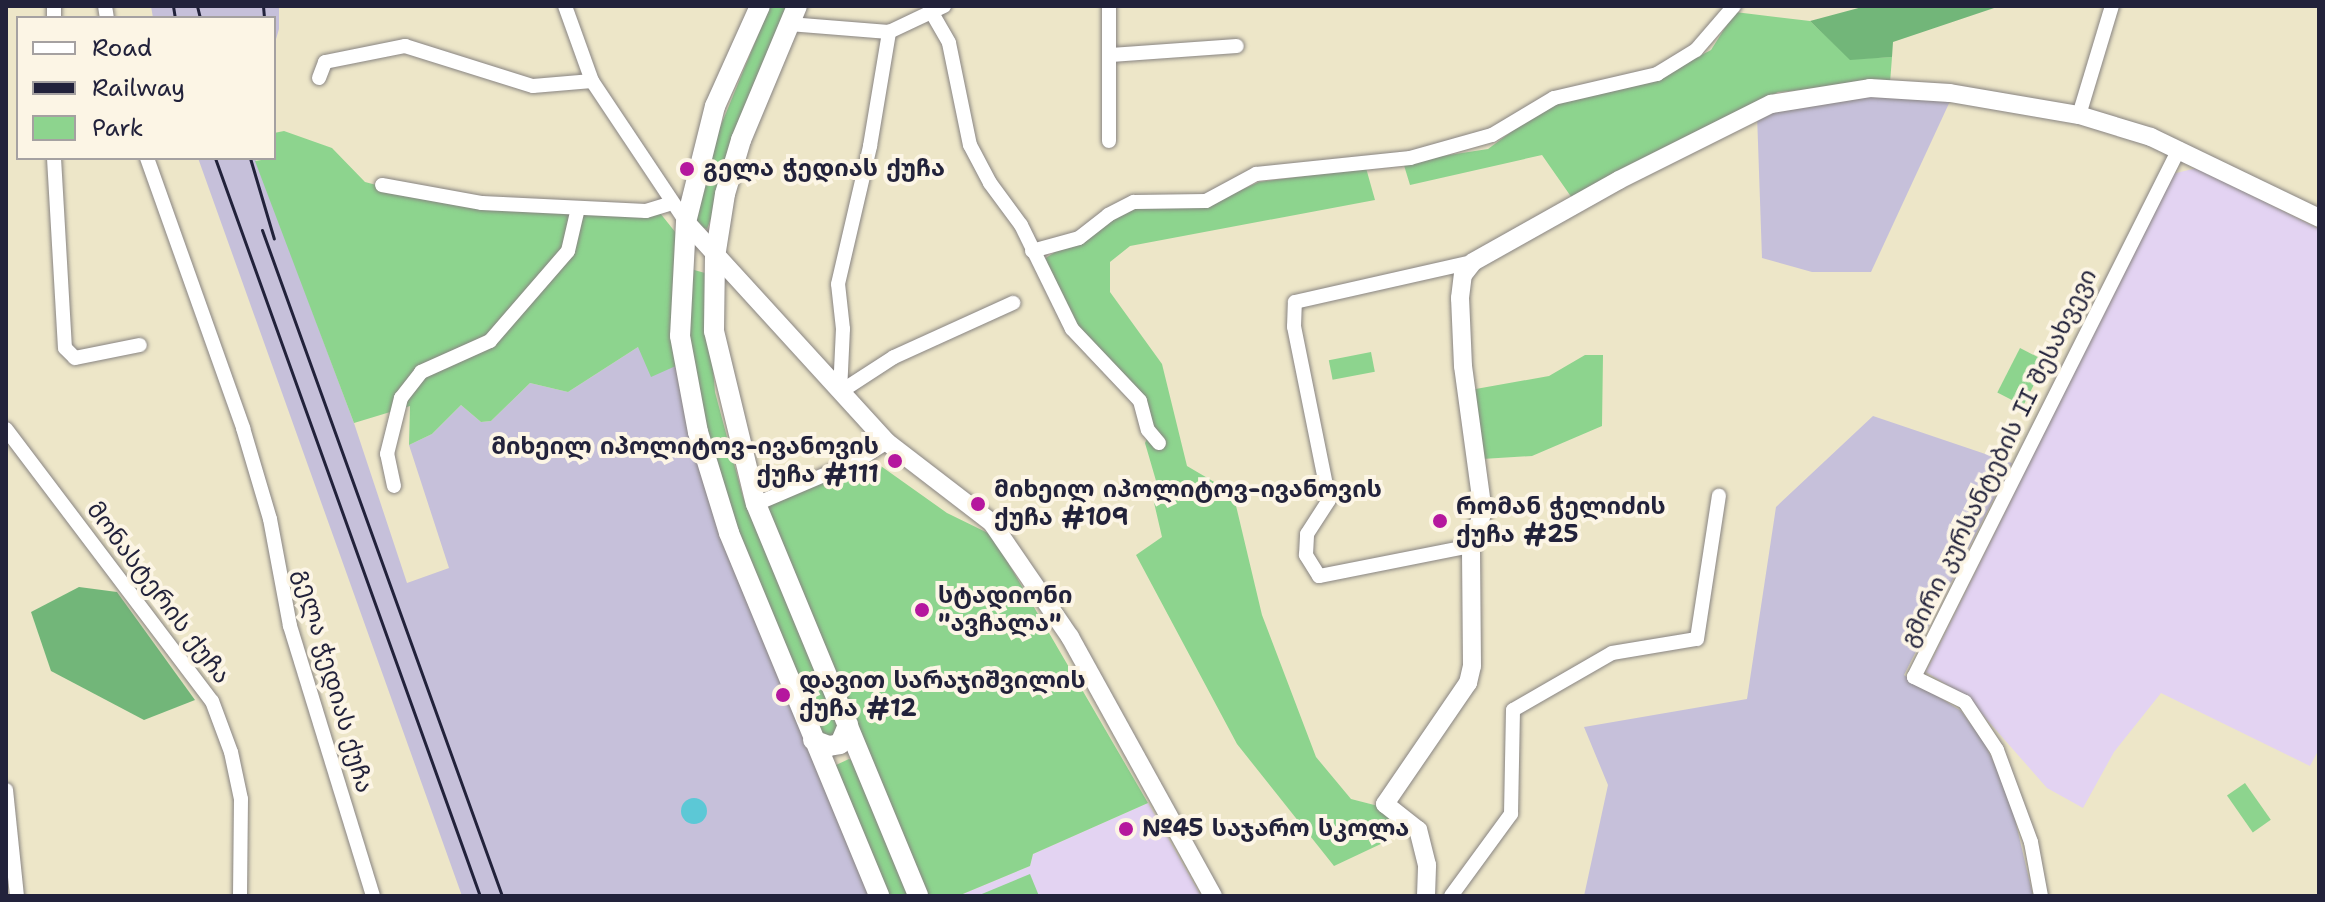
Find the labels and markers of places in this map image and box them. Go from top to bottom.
place label: გელა ჭედიას ქუჩა [703,155,945,183]
marker: გელა ჭედიას ქუჩა [678,160,696,178]
place label: მიხეილ იპოლიტოვ-ივანოვის ქუჩა #111 [491,433,879,489]
marker: მიხეილ იპოლიტოვ-ივანოვის ქუჩა #111 [886,452,904,470]
place label: მიხეილ იპოლიტოვ-ივანოვის ქუჩა #109 [994,476,1382,532]
place label: რომან ჭელიძის ქუჩა #25 [1456,493,1666,549]
marker: მიხეილ იპოლიტოვ-ივანოვის ქუჩა #109 [969,495,987,513]
marker: რომან ჭელიძის ქუჩა #25 [1431,512,1449,530]
place label: სტადიონი "ავჩალა" [938,582,1073,638]
marker: სტადიონი "ავჩალა" [913,601,931,619]
place label: დავით სარაჯიშვილის ქუჩა #12 [799,667,1086,723]
marker: დავით სარაჯიშვილის ქუჩა #12 [774,686,792,704]
place label: №45 საჯარო სკოლა [1142,815,1409,843]
marker: №45 საჯარო სკოლა [1117,820,1135,838]

